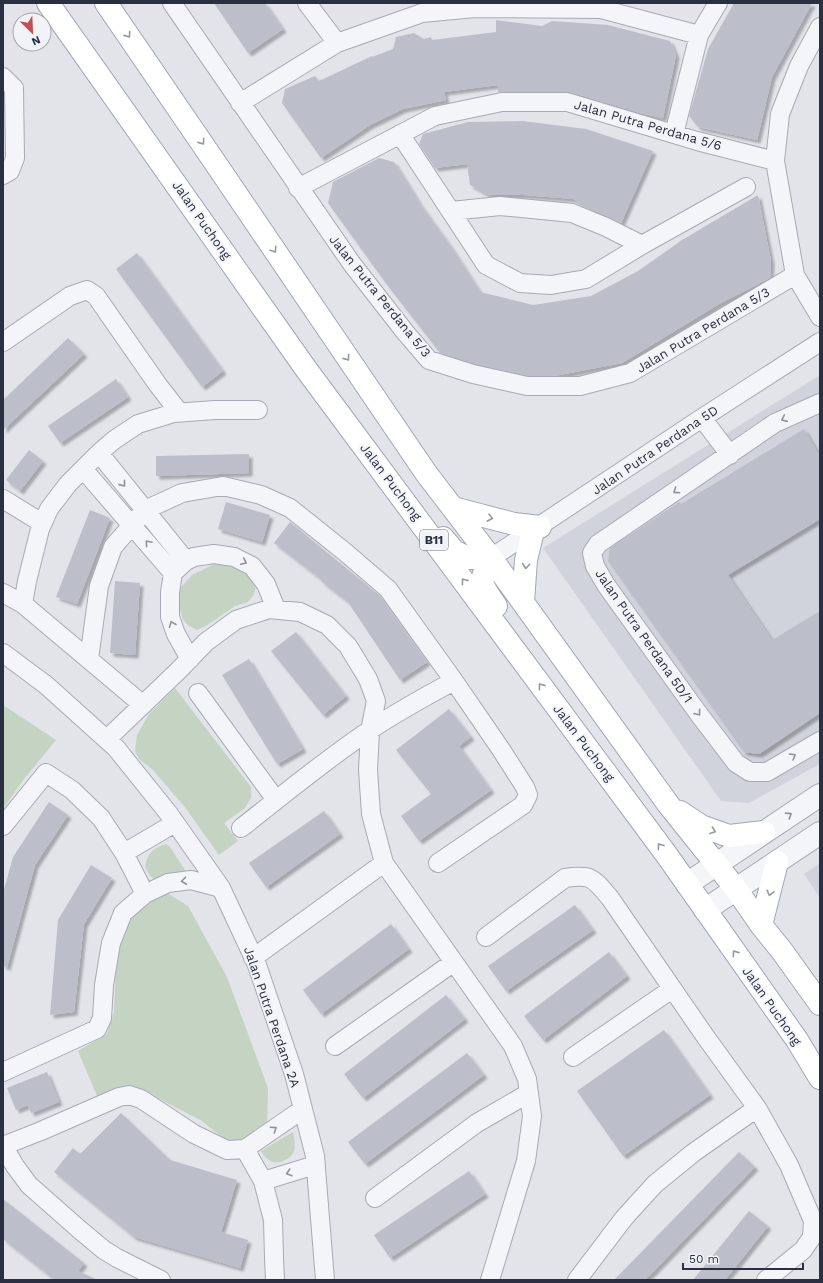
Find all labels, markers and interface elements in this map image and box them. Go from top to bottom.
north arrow [12,12,52,52]
one-way arrow [123,31,131,38]
text: N [29,33,42,48]
street label: Jalan Putra Perdana 5/6 [573,97,724,153]
one-way arrow [197,138,205,145]
street label: Jalan Puchong [169,178,235,262]
street label: Jalan Putra Perdana 5/3 [326,232,434,360]
one-way arrow [269,246,277,253]
street label: Jalan Putra Perdana 5/3 [634,284,772,376]
one-way arrow [342,353,349,360]
street label: Jalan Putra Perdana 5D [589,402,721,498]
one-way arrow [781,414,789,422]
street label: Jalan Puchong [357,441,425,523]
one-way arrow [119,479,126,486]
one-way arrow [673,486,680,494]
one-way arrow [487,514,494,522]
road number: B11 [420,530,448,550]
one-way arrow [146,541,153,548]
one-way arrow [240,557,247,565]
one-way arrow [522,563,531,569]
street label: Jalan Putra Perdana 5D/1 [592,566,696,706]
one-way arrow [462,579,469,586]
one-way arrow [169,620,177,627]
one-way arrow [538,683,546,690]
street label: Jalan Puchong [550,702,618,784]
one-way arrow [693,708,700,715]
one-way arrow [789,754,796,761]
one-way arrow [785,812,792,820]
one-way arrow [710,826,717,834]
one-way arrow [658,844,665,851]
one-way arrow [180,876,187,885]
one-way arrow [766,890,774,897]
street label: Jalan Putra Perdana 2A [241,945,303,1090]
one-way arrow [733,950,740,957]
street label: Jalan Puchong [739,964,805,1048]
one-way arrow [270,1126,277,1134]
one-way arrow [286,1168,293,1177]
scale bar [683,1245,803,1271]
text: 50 m [689,1252,719,1266]

